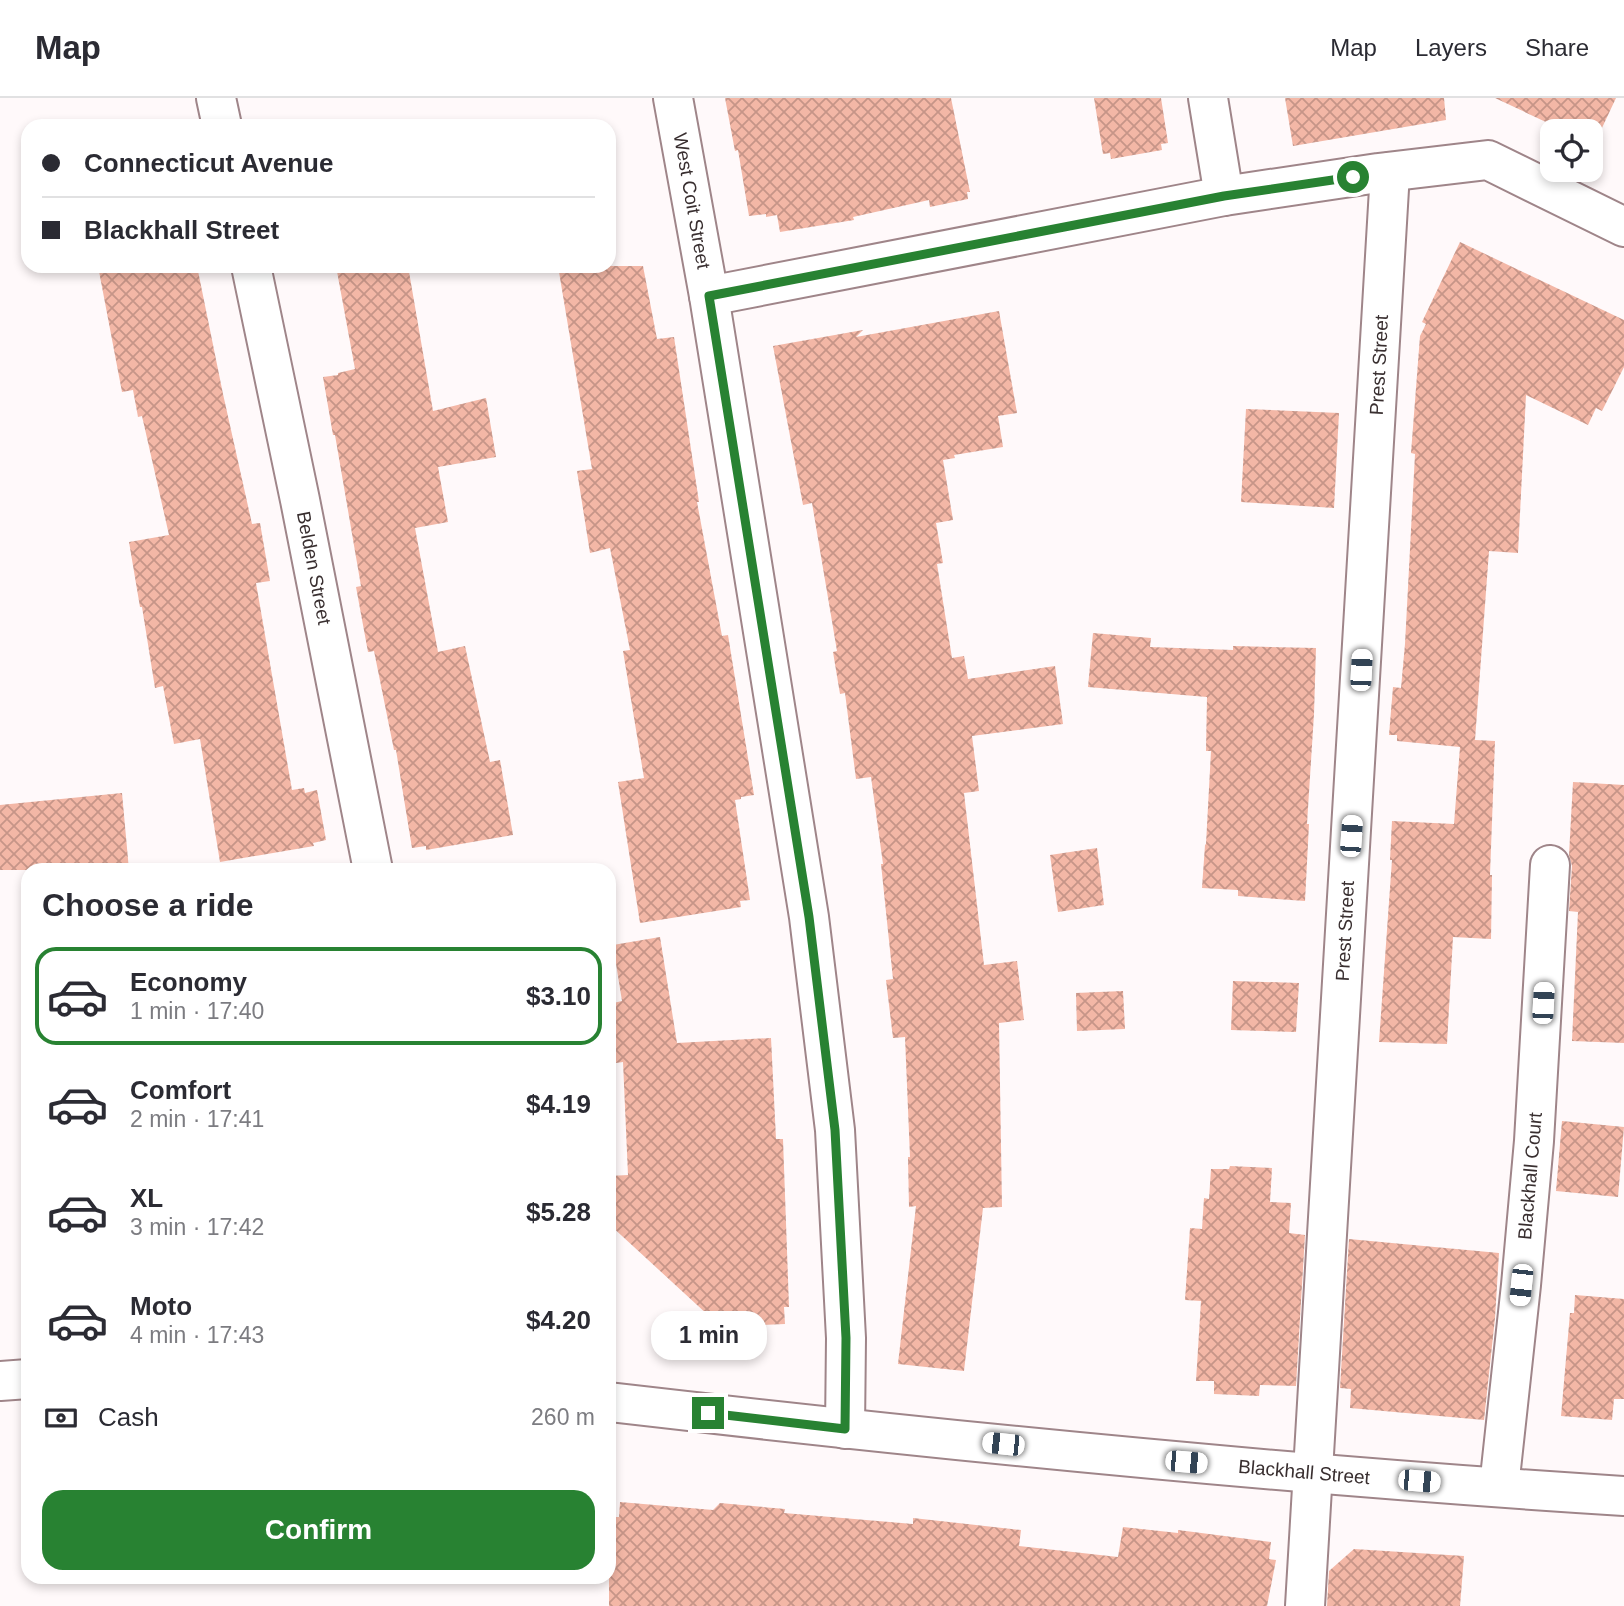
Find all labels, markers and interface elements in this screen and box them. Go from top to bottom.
text: Map [35,29,101,66]
text: Map [1330,34,1377,61]
text: Layers [1415,34,1487,61]
text: Share [1525,34,1589,61]
map controls [1540,119,1603,182]
button: locate [1540,119,1603,182]
street label: West Coit Street [670,131,714,271]
text: Connecticut Avenue [84,148,333,178]
route start [1337,161,1369,193]
text: Blackhall Street [84,215,279,245]
street label: Prest Street [1366,314,1392,416]
street label: Belden Street [293,509,335,627]
car [1350,648,1373,692]
car [1340,814,1363,858]
street label: Prest Street [1332,880,1358,982]
text: Choose a ride [42,887,254,923]
icon: car [46,965,109,1028]
text: Economy [130,967,247,997]
text: $3.10 [526,981,591,1011]
car [1532,981,1555,1025]
text: 1 min · 17:40 [130,998,264,1024]
icon: car [46,1073,109,1136]
text: Comfort [130,1075,231,1105]
text: $4.19 [526,1089,591,1119]
text: 2 min · 17:41 [130,1106,264,1132]
street label: Blackhall Court [1514,1111,1546,1241]
icon: car [46,1181,109,1244]
text: XL [130,1183,163,1213]
text: $5.28 [526,1197,591,1227]
text: 3 min · 17:42 [130,1214,264,1240]
car [1509,1263,1534,1307]
icon: car [46,1289,109,1352]
text: Moto [130,1291,192,1321]
text: $4.20 [526,1305,591,1335]
callout: 1 min [650,1312,766,1360]
text: 4 min · 17:43 [130,1322,264,1348]
text: 1 min [679,1322,739,1348]
route end [692,1397,724,1429]
icon: cash [42,1399,80,1437]
text: Cash [98,1402,159,1432]
text: 260 m [531,1404,595,1430]
car [982,1431,1025,1457]
car [1165,1450,1208,1474]
street label: Blackhall Street [1237,1456,1371,1488]
car [1398,1469,1441,1493]
button: Confirm [42,1490,595,1570]

